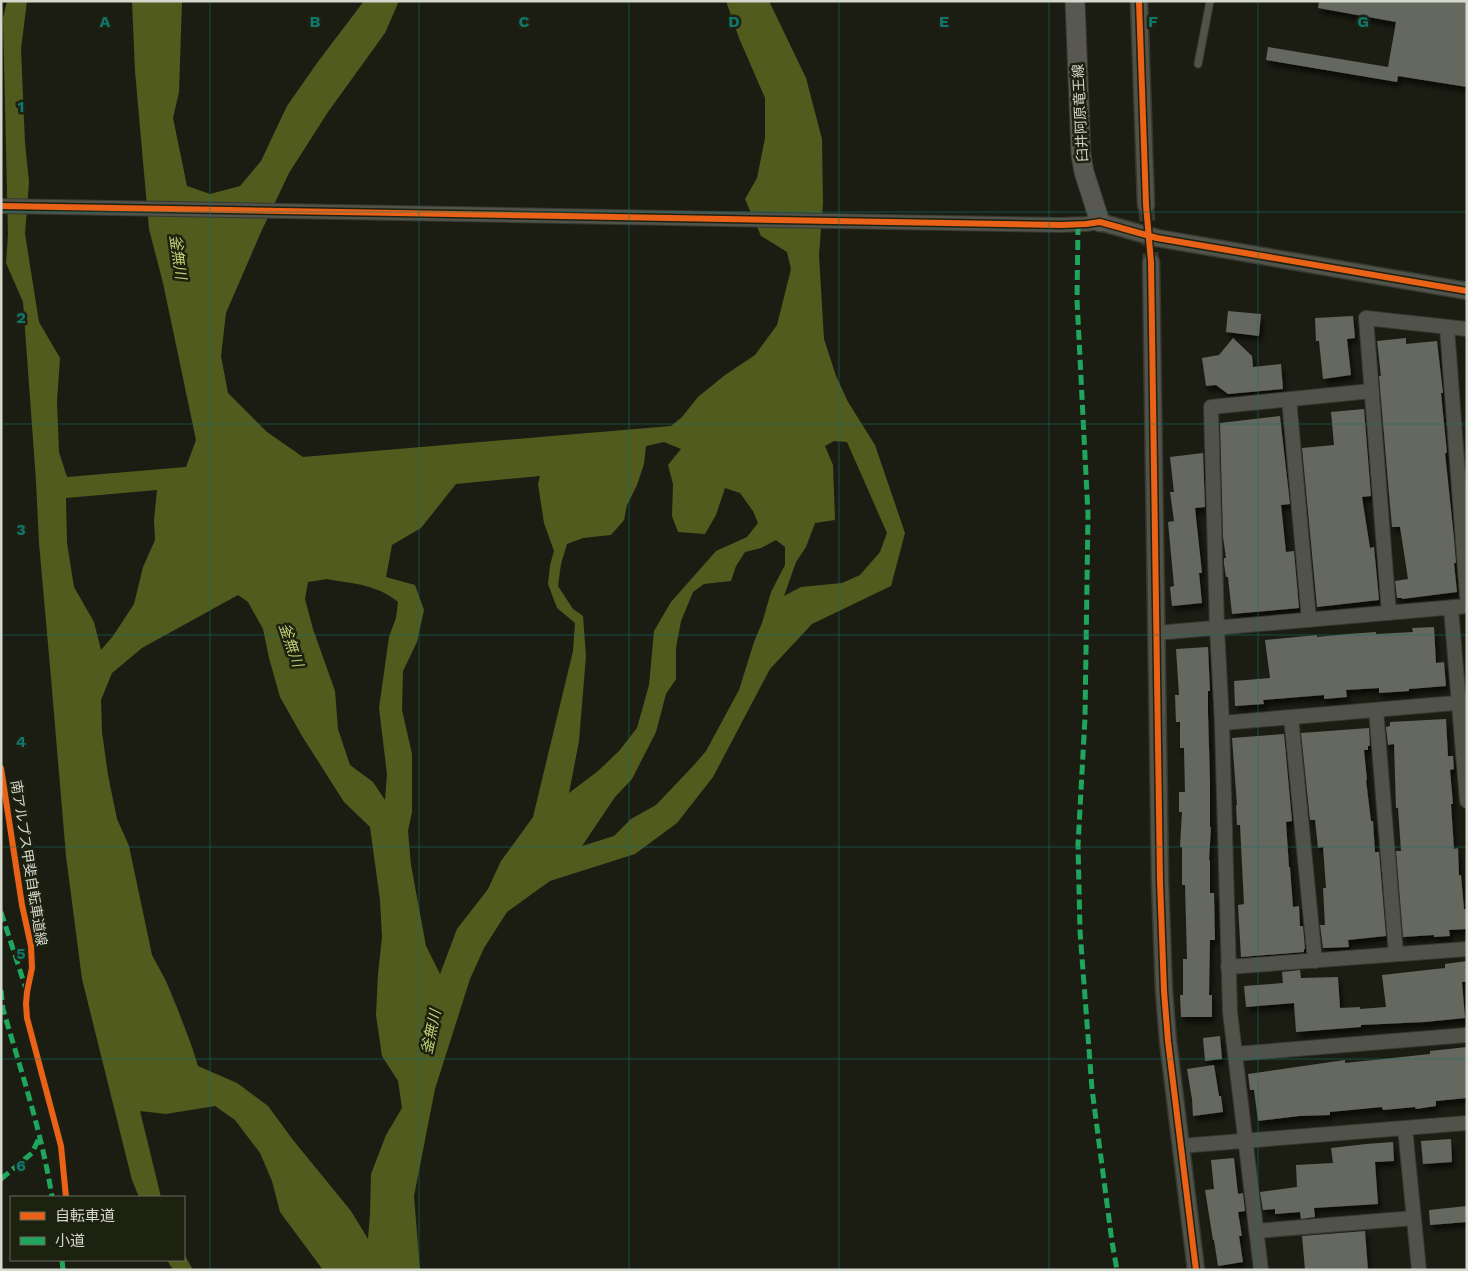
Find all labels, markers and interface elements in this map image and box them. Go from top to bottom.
text: A [100,12,111,31]
text: B [310,12,321,31]
text: C [519,12,530,31]
text: D [728,12,740,31]
text: E [939,12,949,31]
text: F [1148,12,1158,31]
text: G [1357,12,1369,31]
street label: 臼井阿原竜王線 [1069,64,1091,162]
text: 1 [18,97,24,116]
water label: 釜無川 [166,233,190,283]
text: 2 [16,308,26,327]
text: 3 [16,520,26,539]
water label: 釜無川 [275,621,307,671]
text: 4 [16,732,26,751]
street label: 南アルプス甲斐自転車道線 [8,779,50,947]
text: 5 [16,944,26,963]
water label: 釜無川 [418,1006,445,1056]
text: 6 [16,1156,26,1175]
legend [10,1196,185,1261]
text: 自転車道 [55,1207,115,1225]
text: 小道 [55,1232,85,1250]

